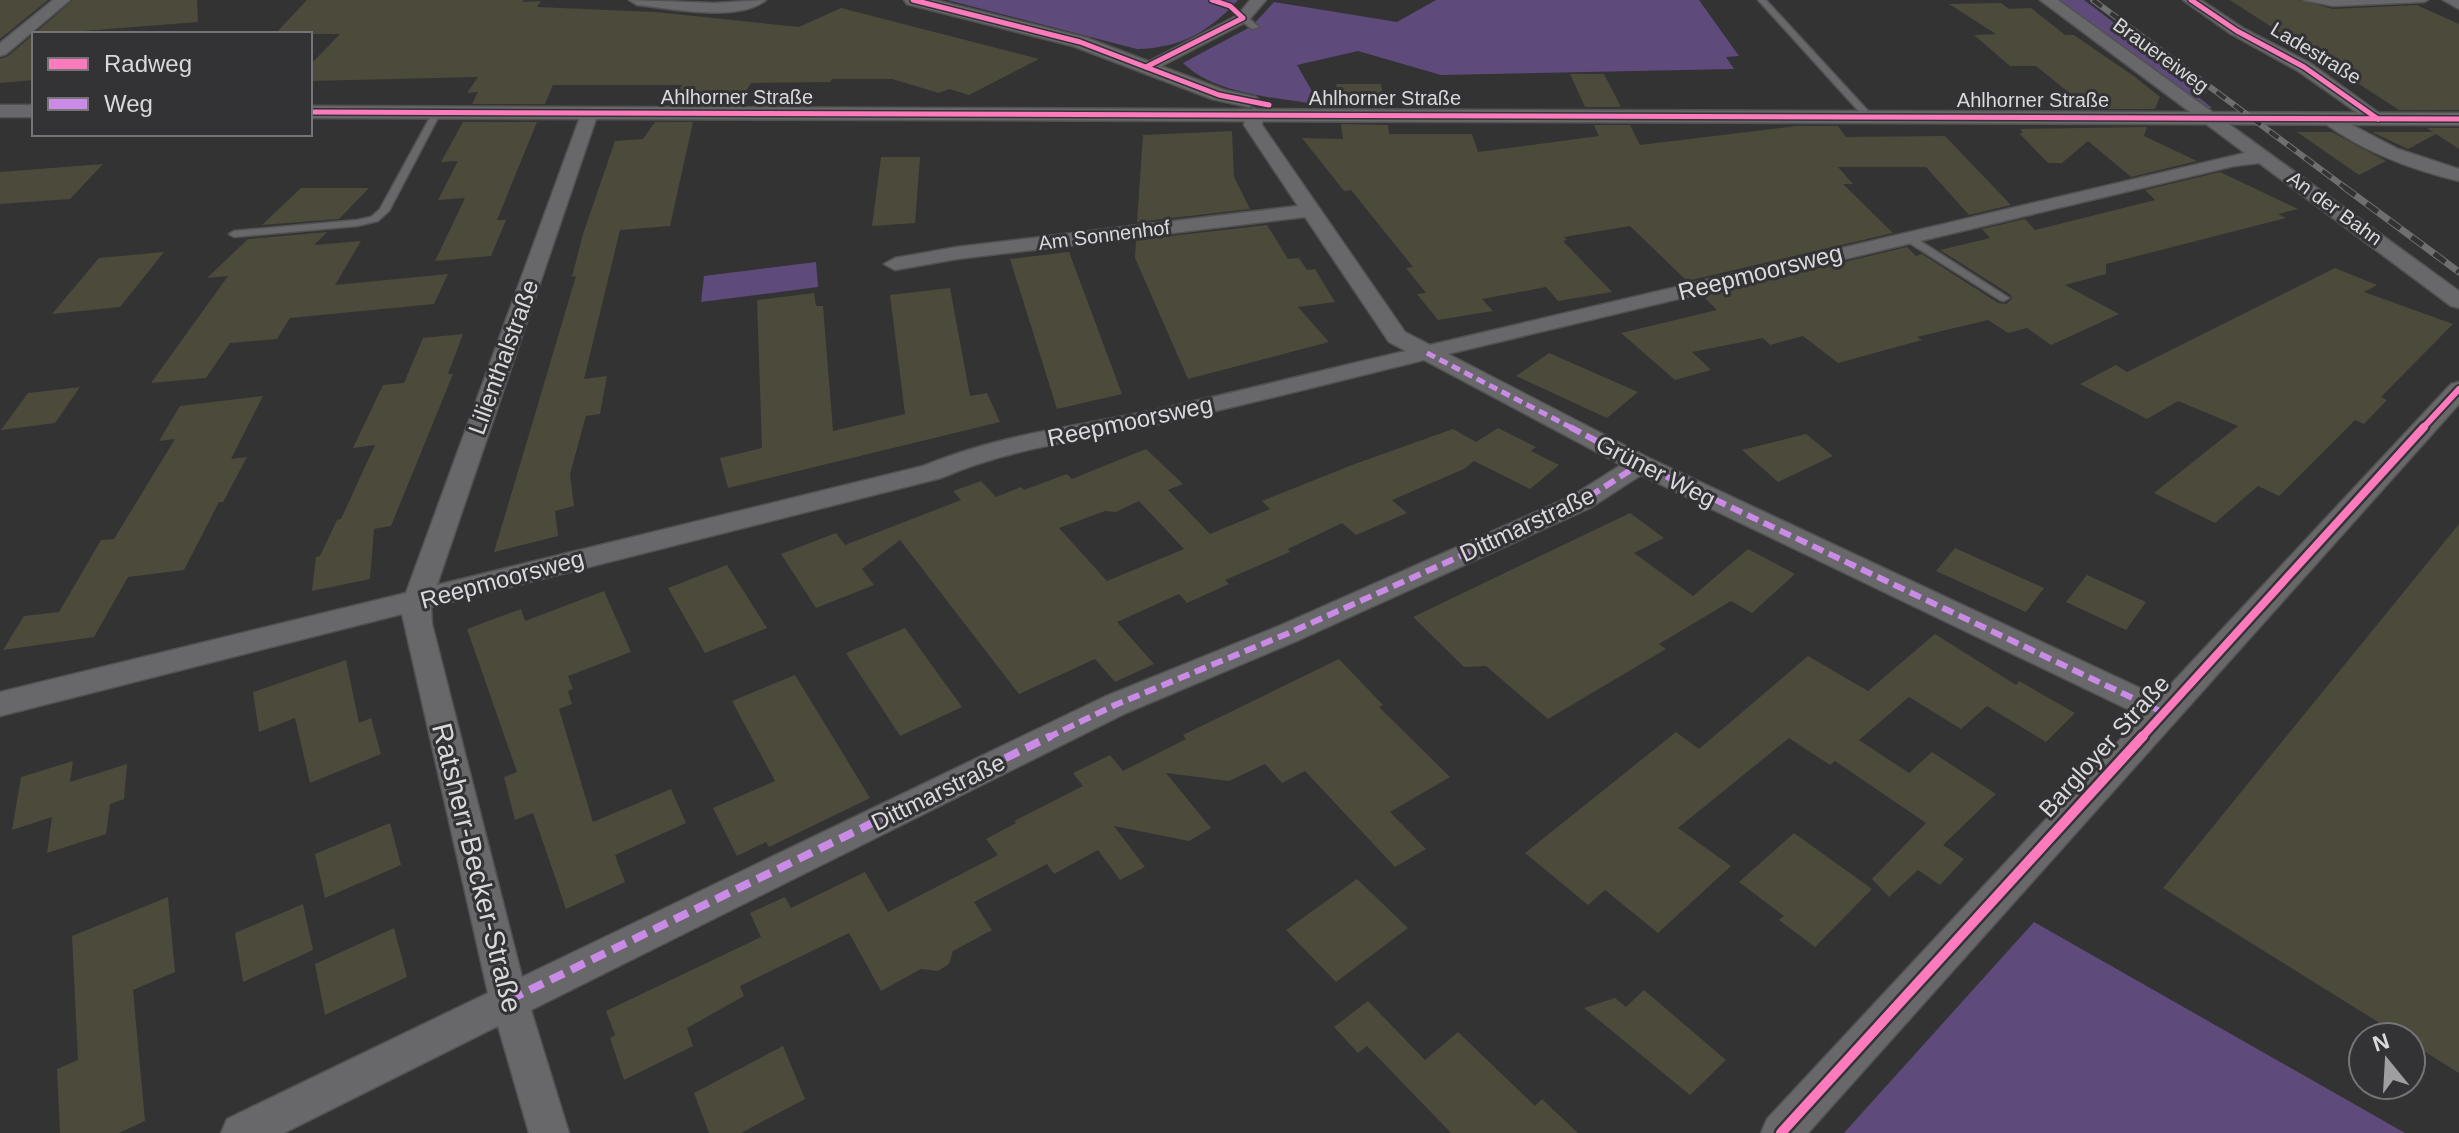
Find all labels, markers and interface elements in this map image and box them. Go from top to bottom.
street label: Brauereiweg [2109,13,2213,97]
street label: Ladestraße [2267,18,2365,88]
legend [32,32,312,136]
text: Radweg [104,50,192,77]
street label: Ahlhorner Straße [661,86,813,108]
street label: Ahlhorner Straße [1309,87,1461,109]
street label: Ahlhorner Straße [1957,89,2109,111]
text: Weg [104,90,153,117]
street label: An der Bahn [2284,166,2386,250]
street label: Am Sonnenhof [1037,216,1171,254]
street label: Reepmoorsweg [1675,239,1845,305]
street label: Lilienthalstraße [462,276,544,438]
street label: Reepmoorsweg [1045,390,1215,452]
street label: Grüner Weg [1592,429,1720,513]
street label: Dittmarstraße [1455,481,1599,567]
street label: Reepmoorsweg [417,544,587,614]
street label: Bargloyer Straße [2033,670,2175,822]
street label: Ratsherr-Becker-Straße [426,720,528,1016]
street label: Dittmarstraße [867,748,1009,836]
north arrow [2347,1021,2427,1101]
text: N [2370,1028,2392,1057]

